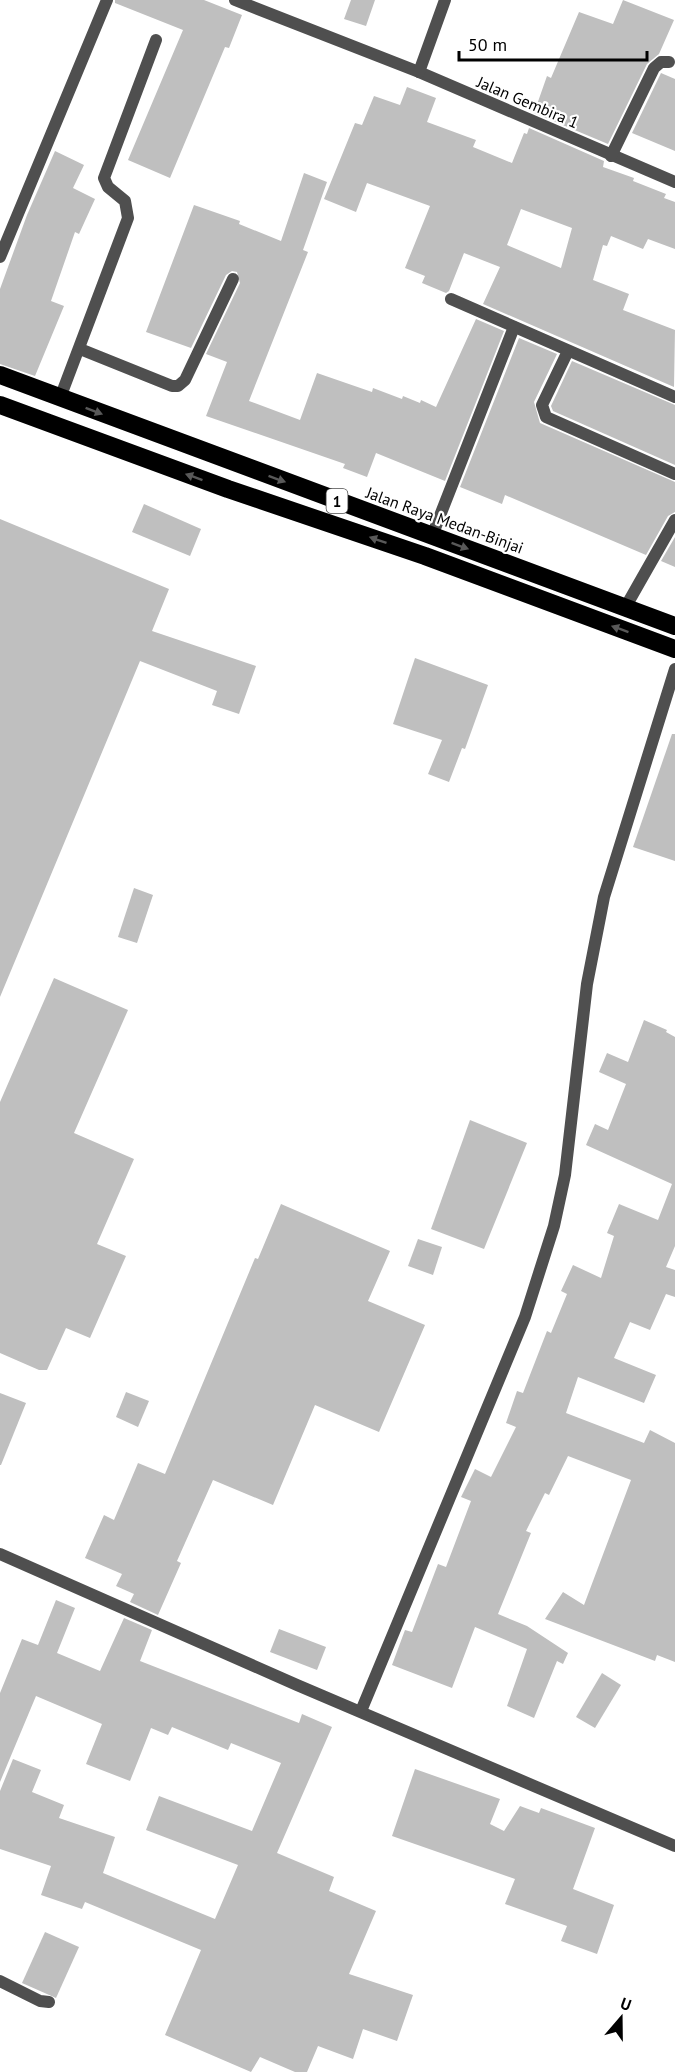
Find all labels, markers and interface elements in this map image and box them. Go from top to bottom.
scale bar [459,24,646,62]
text: 50 m [468,33,507,56]
street label: Jalan Gembira 1 [473,71,582,132]
one-way arrow [85,406,103,416]
one-way arrow [184,471,202,481]
one-way arrow [268,475,286,484]
street label: Jalan Raya Medan-Binjai [363,482,526,558]
road number: 1 [326,489,348,513]
one-way arrow [369,535,387,545]
one-way arrow [451,542,469,552]
one-way arrow [611,624,629,633]
north arrow [591,1988,651,2048]
text: U [618,1993,634,2015]

